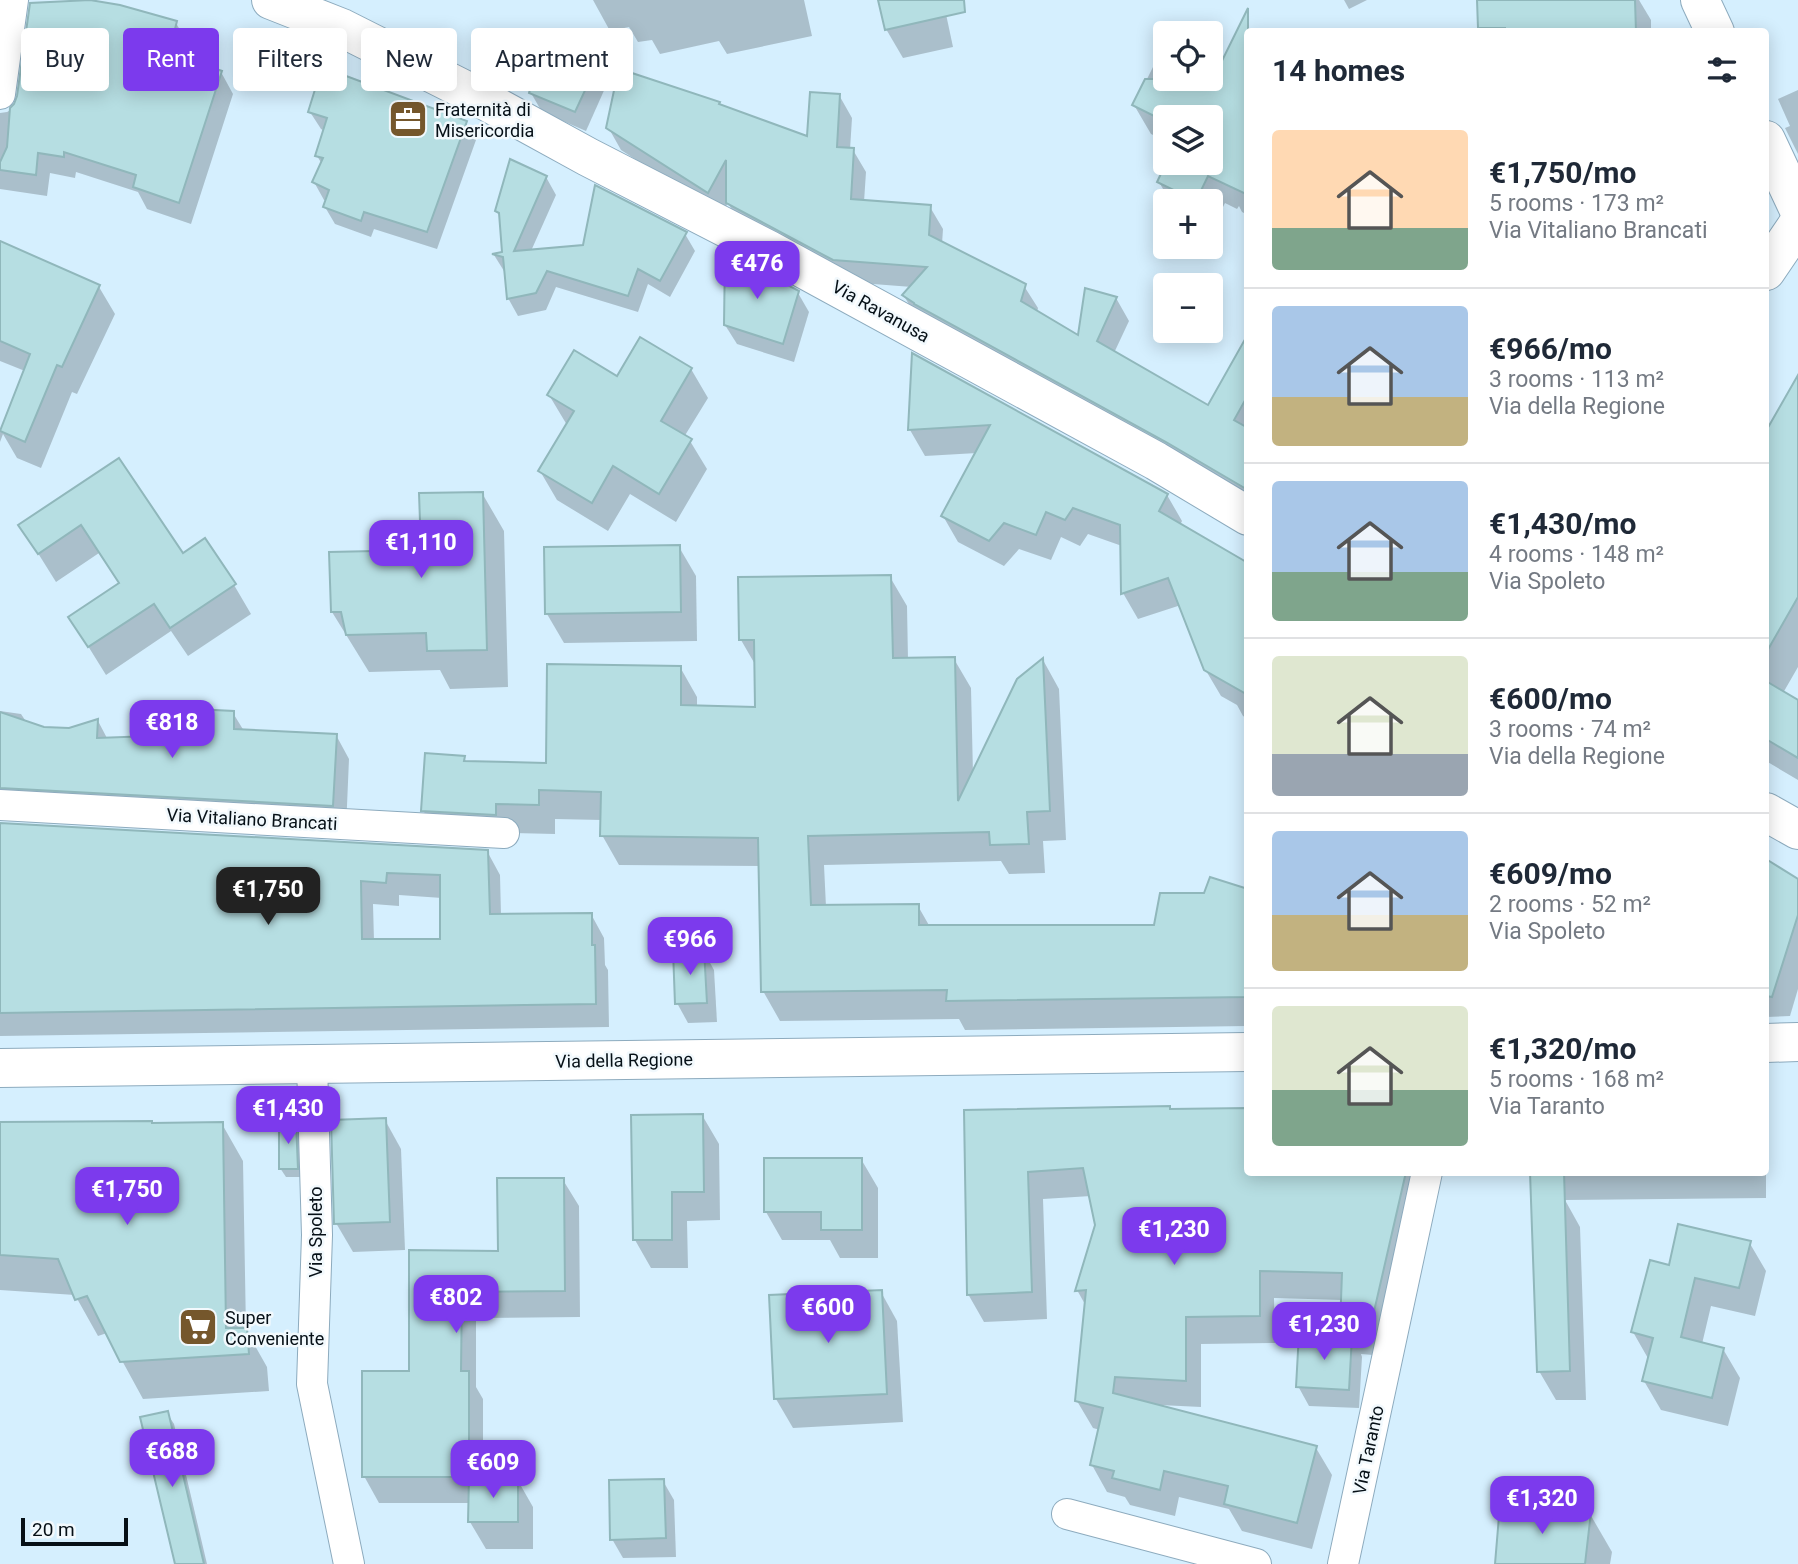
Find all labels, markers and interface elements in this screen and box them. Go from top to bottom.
map controls [1153,21,1223,343]
button: locate [1153,21,1223,91]
chip: Buy [21,28,109,91]
chip: Rent [123,28,219,91]
chip: Filters [233,28,347,91]
chip: New [361,28,457,91]
chip: Apartment [471,28,633,91]
icon: filters [1703,51,1741,89]
text: 14 homes [1272,53,1405,88]
office icon: Fraternità di Misericordia [387,98,429,140]
place label: Fraternità di Misericordia [435,99,534,141]
button: layers [1153,105,1223,175]
text: €1,750/mo [1489,155,1637,190]
icon: home [1328,158,1412,242]
button: + [1153,189,1223,259]
text: 5 rooms · 173 m² [1489,190,1664,217]
text: Via Vitaliano Brancati [1489,217,1708,244]
pin: €476 [716,242,798,301]
text: €476 [731,250,783,277]
button: − [1153,273,1223,343]
street label: Via Ravanusa [829,276,933,346]
text: €966/mo [1489,331,1612,366]
icon: home [1328,334,1412,418]
text: 3 rooms · 113 m² [1489,366,1664,393]
text: Via della Regione [1489,393,1665,420]
text: €1,430/mo [1489,506,1637,541]
icon: home [1328,509,1412,593]
pin: €1,110 [364,520,478,580]
text: €1,110 [385,529,457,556]
text: 4 rooms · 148 m² [1489,541,1664,568]
text: Via Spoleto [1489,568,1605,595]
text: €600/mo [1489,681,1612,716]
icon: home [1328,684,1412,768]
pin: €818 [131,700,213,760]
text: €818 [146,709,198,736]
text: 3 rooms · 74 m² [1489,716,1651,743]
text: Via della Regione [1489,743,1665,770]
street label: Via Vitaliano Brancati [166,804,338,834]
text: €609/mo [1489,856,1612,891]
icon: home [1328,859,1412,943]
pin: €1,750 [211,867,325,927]
text: €1,750 [232,876,304,903]
text: 2 rooms · 52 m² [1489,891,1651,918]
pin: €966 [649,918,731,977]
text: Via Spoleto [1489,918,1605,945]
text: €966 [664,926,716,953]
text: €1,320/mo [1489,1031,1637,1066]
icon: home [1328,1034,1412,1118]
street label: Via della Regione [555,1048,693,1072]
text: 5 rooms · 168 m² [1489,1066,1664,1093]
pin: €1,430 [231,1086,345,1146]
text: Via Taranto [1489,1093,1605,1120]
text: €1,430 [252,1095,324,1122]
pin: €1,750 [70,1168,184,1227]
text: €1,750 [91,1176,163,1203]
street label: Via Spoleto [305,1186,326,1278]
pin: €1,230 [1117,1208,1231,1267]
text: €1,230 [1138,1216,1210,1243]
pin: €802 [415,1276,497,1335]
text: €802 [430,1284,482,1311]
pin: €600 [787,1286,869,1345]
text: €600 [802,1294,854,1321]
pin: €1,230 [1267,1302,1381,1362]
supermarket icon: Super Conveniente [177,1306,219,1348]
place label: Super Conveniente [225,1307,324,1349]
text: €1,230 [1288,1311,1360,1338]
street label: Via Taranto [1348,1403,1388,1497]
pin: €688 [131,1430,213,1489]
text: €688 [146,1438,198,1465]
pin: €609 [452,1440,534,1500]
text: €609 [467,1449,519,1476]
pin: €1,320 [1485,1476,1599,1536]
text: €1,320 [1506,1485,1578,1512]
scale bar [21,1515,128,1547]
text: 20 m [32,1518,75,1541]

